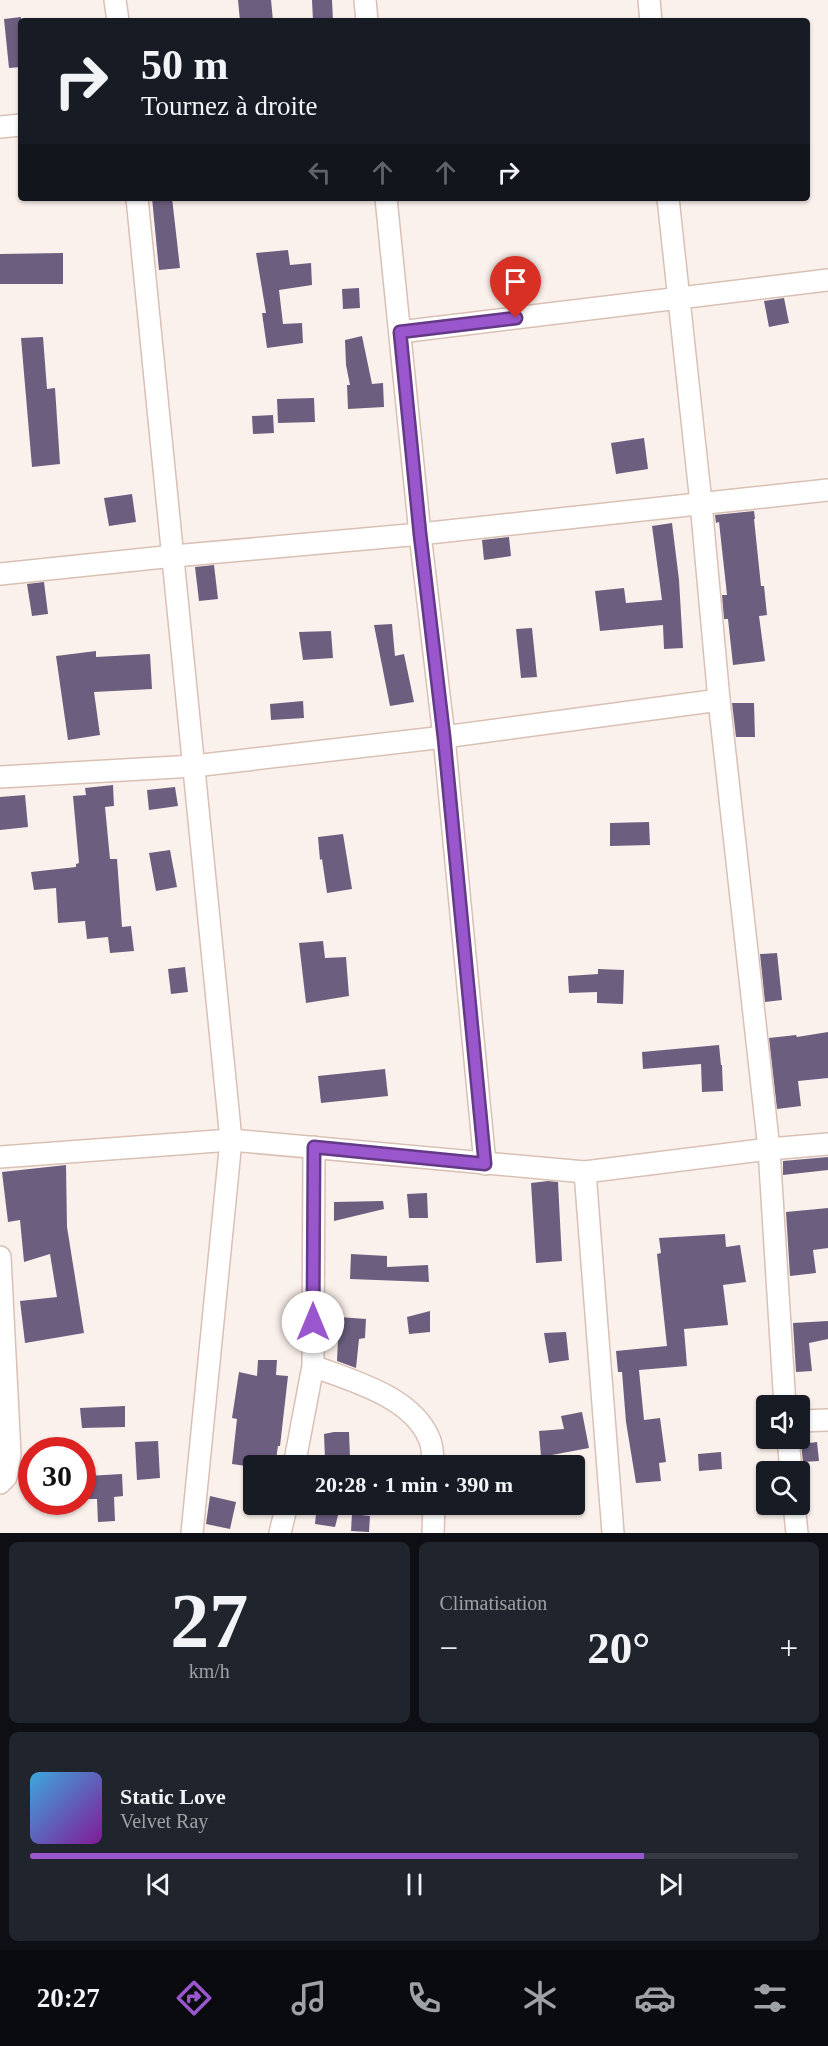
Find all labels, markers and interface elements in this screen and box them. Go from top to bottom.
icon: right [42,42,120,120]
text: 50 m [141,42,229,88]
text: Tournez à droite [141,91,318,121]
icon: left [303,156,336,189]
icon: ahead [366,156,399,189]
icon: ahead [429,156,462,189]
icon: right [492,156,525,189]
pin [490,256,541,318]
icon: arrive [499,265,532,298]
position arrow [281,1290,345,1354]
map controls [756,1395,810,1515]
button: sound [756,1395,810,1449]
speed limit sign: 30 [18,1437,96,1515]
button: search [756,1461,810,1515]
text: 20:28 · 1 min · 390 m [315,1472,513,1497]
text: 27 [170,1577,248,1664]
text: Climatisation [440,1592,547,1614]
text: 20° [587,1623,650,1673]
text: − [440,1630,458,1666]
text: + [779,1630,798,1666]
text: km/h [189,1660,230,1682]
text: Static Love [120,1784,226,1809]
text: Velvet Ray [120,1810,208,1832]
icon: previous [142,1868,175,1901]
icon: pause [398,1868,431,1901]
icon: next [654,1868,687,1901]
icon: directions [173,1977,215,2019]
icon: music [288,1977,330,2019]
icon: phone [403,1977,445,2019]
icon: climate [519,1977,561,2019]
icon: car [634,1977,676,2019]
icon: filters [749,1977,791,2019]
text: 20:27 [37,1983,100,2013]

